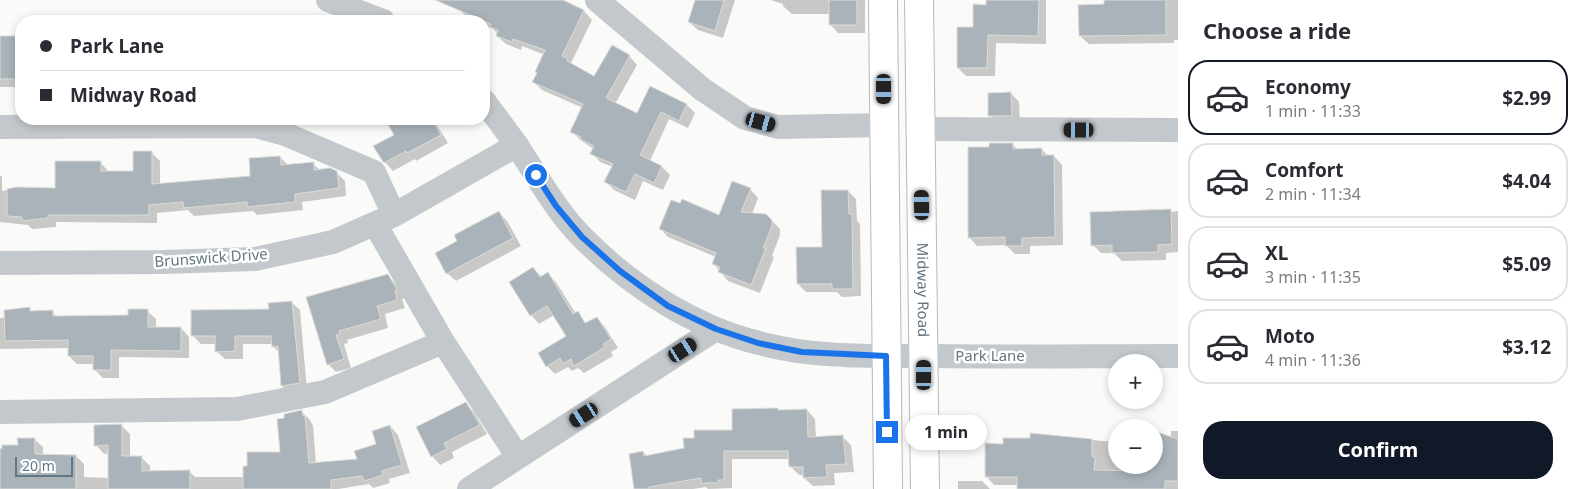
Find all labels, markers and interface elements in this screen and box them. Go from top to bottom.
text: Choose a ride [1203,15,1351,45]
text: Park Lane [70,33,164,59]
car [876,74,891,104]
text: Economy [1265,74,1351,100]
icon: car [1205,75,1250,120]
text: Midway Road [70,82,197,108]
text: $2.99 [1502,85,1551,111]
text: 1 min · 11:33 [1265,100,1361,122]
car [744,111,777,133]
car [1064,123,1094,138]
text: Comfort [1265,157,1344,183]
icon: car [1205,158,1250,203]
route start [525,164,547,186]
text: $4.04 [1502,168,1551,194]
text: 2 min · 11:34 [1265,183,1361,205]
car [914,190,929,220]
text: XL [1265,240,1288,266]
icon: car [1205,241,1250,286]
street label: Brunswick Drive [154,243,268,271]
street label: Midway Road [913,243,934,337]
text: $5.09 [1502,251,1551,277]
text: 3 min · 11:35 [1265,266,1361,288]
text: Moto [1265,323,1315,349]
icon: car [1205,324,1250,369]
text: $3.12 [1502,334,1551,360]
car [666,336,699,364]
street label: Park Lane [955,345,1025,365]
text: 4 min · 11:36 [1265,349,1361,371]
map controls [1108,354,1163,474]
button: + [1108,354,1163,409]
car [916,360,931,390]
car [567,401,600,429]
callout: 1 min [904,414,987,450]
button: − [1108,419,1163,474]
route end [876,421,898,443]
text: 1 min [924,421,968,443]
button: Confirm [1203,421,1553,479]
scale bar [15,454,72,477]
text: 20 m [22,456,55,475]

